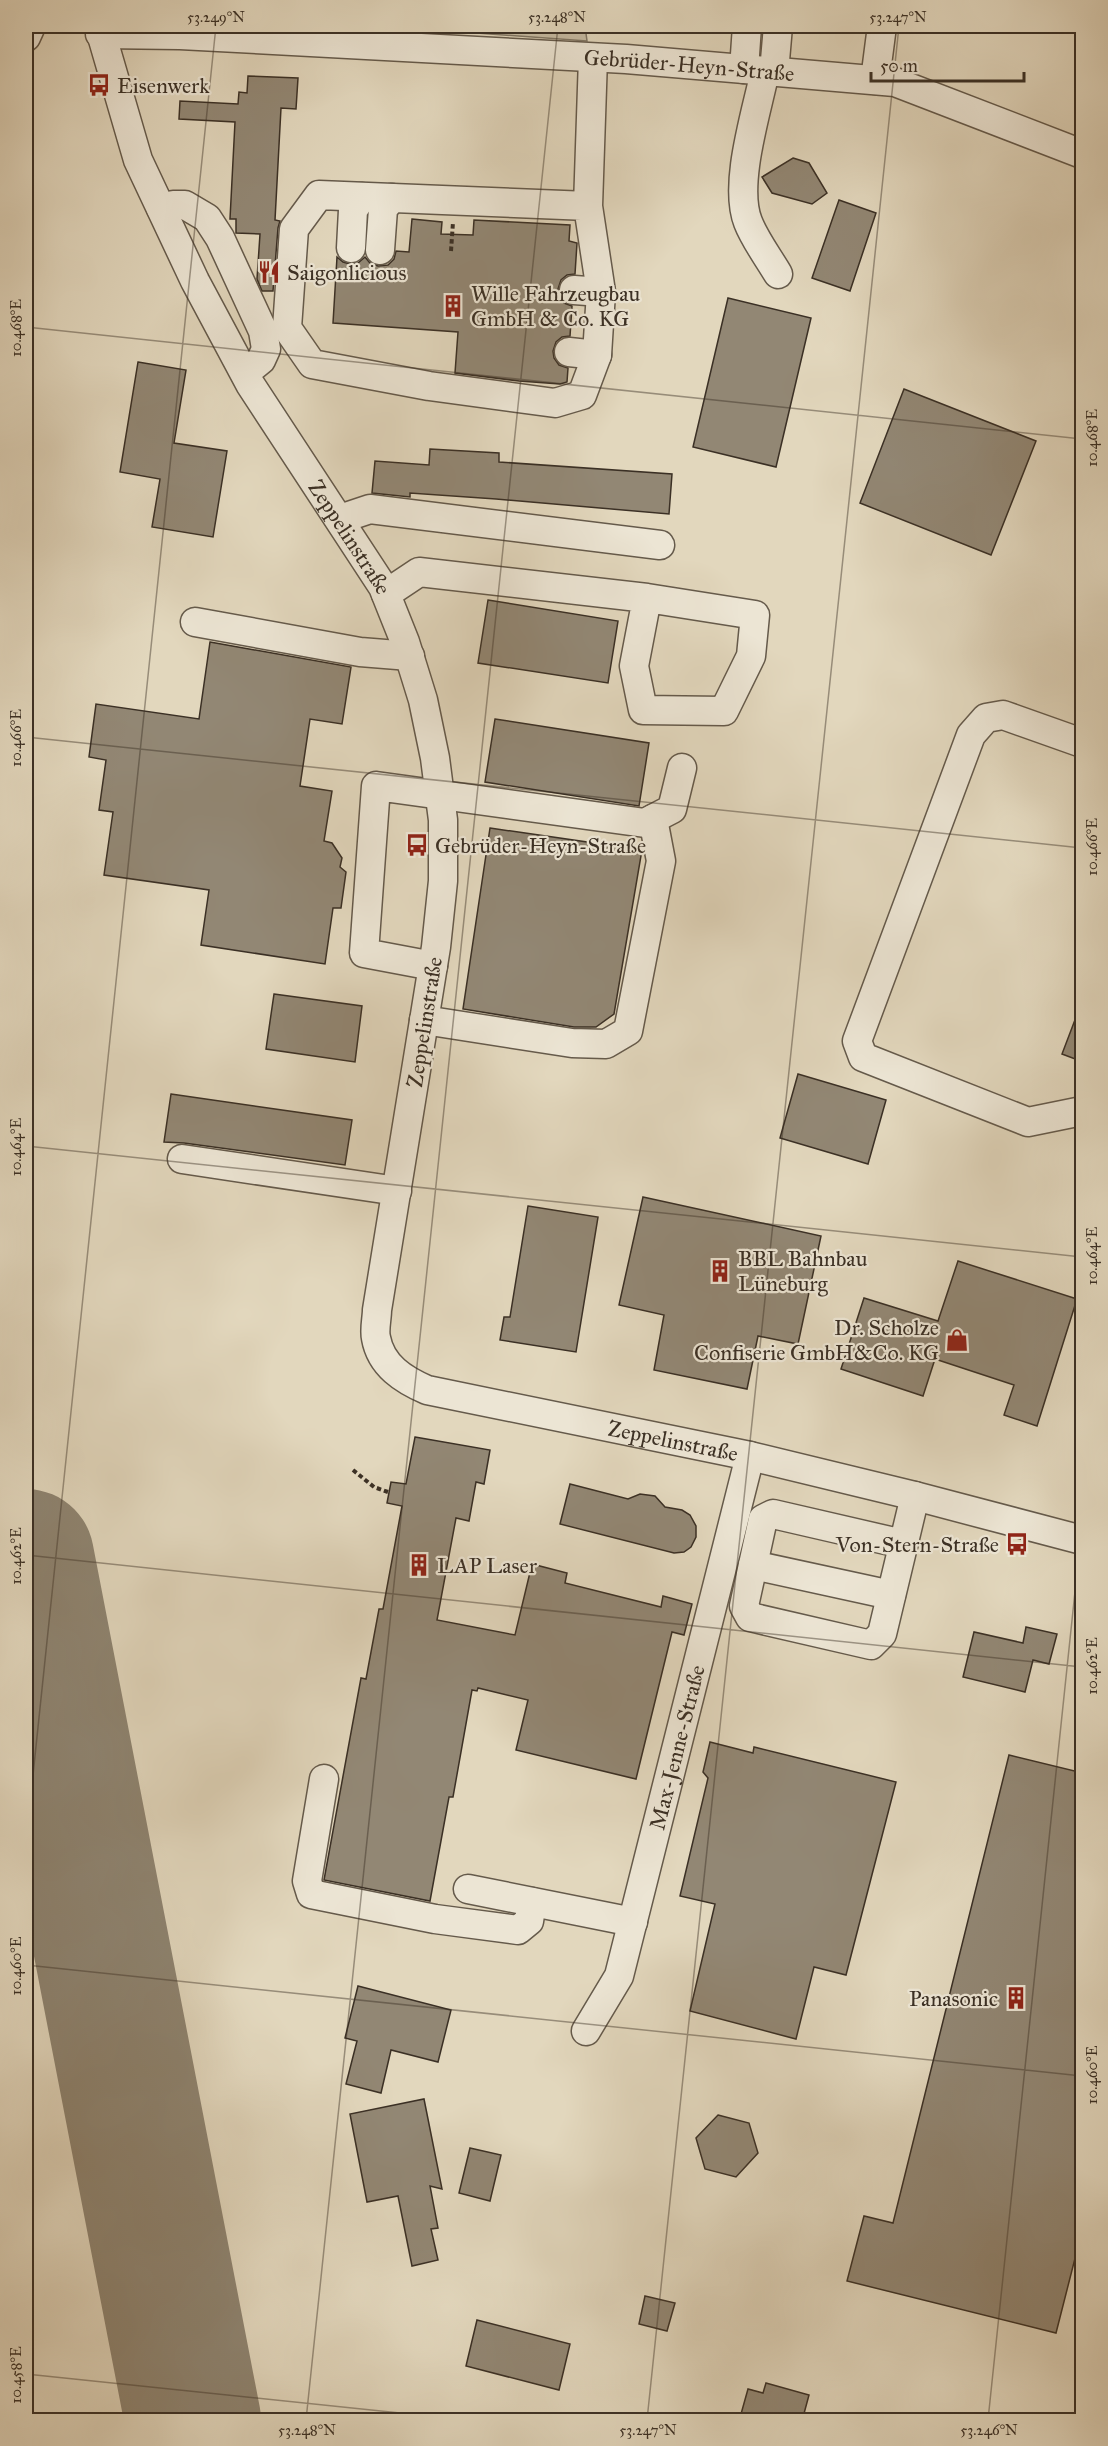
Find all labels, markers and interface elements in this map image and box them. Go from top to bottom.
text: 53.249°N [187,8,245,26]
text: 53.248°N [528,8,586,26]
text: 53.247°N [869,8,927,26]
street label: Gebrüder-Heyn-Straße [583,44,795,87]
scale bar [871,45,1024,83]
text: 50 m [880,55,918,77]
bus stop icon: Eisenwerk [86,72,112,98]
place label: Eisenwerk [117,72,210,99]
restaurant icon: Saigonlicious [256,259,282,285]
place label: Saigonlicious [287,259,407,286]
place label: Wille Fahrzeugbau GmbH & Co. KG [471,280,641,332]
building icon: Wille Fahrzeugbau GmbH & Co. KG [440,293,466,319]
text: 10.468°E [7,299,25,357]
text: 10.468°E [1083,409,1101,467]
street label: Zeppelinstraße [302,475,397,598]
text: 10.466°E [7,709,25,767]
text: 10.466°E [1083,818,1101,876]
bus stop icon: Gebrüder-Heyn-Straße [404,832,430,858]
place label: Gebrüder-Heyn-Straße [435,832,646,859]
street label: Zeppelinstraße [401,955,448,1089]
text: 10.464°E [7,1118,25,1176]
text: 10.464°E [1083,1227,1101,1285]
place label: BBL Bahnbau Lüneburg [738,1245,868,1297]
building icon: BBL Bahnbau Lüneburg [707,1258,733,1284]
place label: Dr. Scholze Confiserie GmbH&Co. KG [694,1314,939,1366]
shop icon: Dr. Scholze Confiserie GmbH&Co. KG [944,1327,970,1353]
street label: Zeppelinstraße [606,1414,740,1467]
text: 10.462°E [7,1527,25,1585]
place label: Von-Stern-Straße [835,1531,999,1558]
bus stop icon: Von-Stern-Straße [1004,1531,1030,1557]
building icon: LAP Laser [406,1552,432,1578]
place label: LAP Laser [437,1552,538,1579]
text: 10.462°E [1083,1637,1101,1695]
street label: Max-Jenne-Straße [643,1662,711,1833]
text: 10.460°E [7,1936,25,1995]
place label: Panasonic [909,1985,998,2012]
building icon: Panasonic [1003,1985,1029,2011]
text: 10.460°E [1083,2045,1101,2104]
text: 10.458°E [7,2346,25,2404]
text: 53.248°N [278,2421,336,2439]
text: 53.247°N [619,2421,677,2439]
text: 53.246°N [960,2421,1018,2439]

